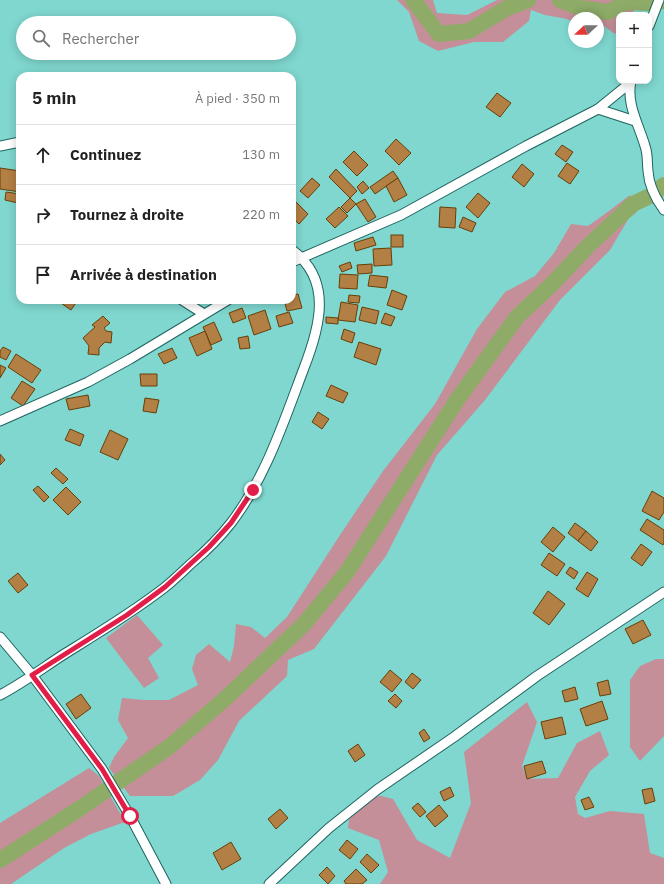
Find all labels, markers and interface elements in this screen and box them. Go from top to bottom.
north arrow [568,12,604,48]
map controls [616,12,652,84]
button: + [616,12,652,48]
search box [16,16,296,60]
icon: search [30,27,52,49]
text: Rechercher [62,29,139,48]
button: − [616,48,652,84]
text: 5 min [32,87,76,109]
text: À pied · 350 m [195,90,280,107]
icon: ahead [32,144,54,166]
text: Continuez [70,145,141,164]
text: 130 m [242,146,280,163]
icon: right [32,204,54,226]
text: Tournez à droite [70,205,184,224]
text: 220 m [242,206,280,223]
icon: arrive [32,264,54,286]
text: Arrivée à destination [70,265,217,284]
route end [244,481,262,499]
route start [121,807,139,825]

